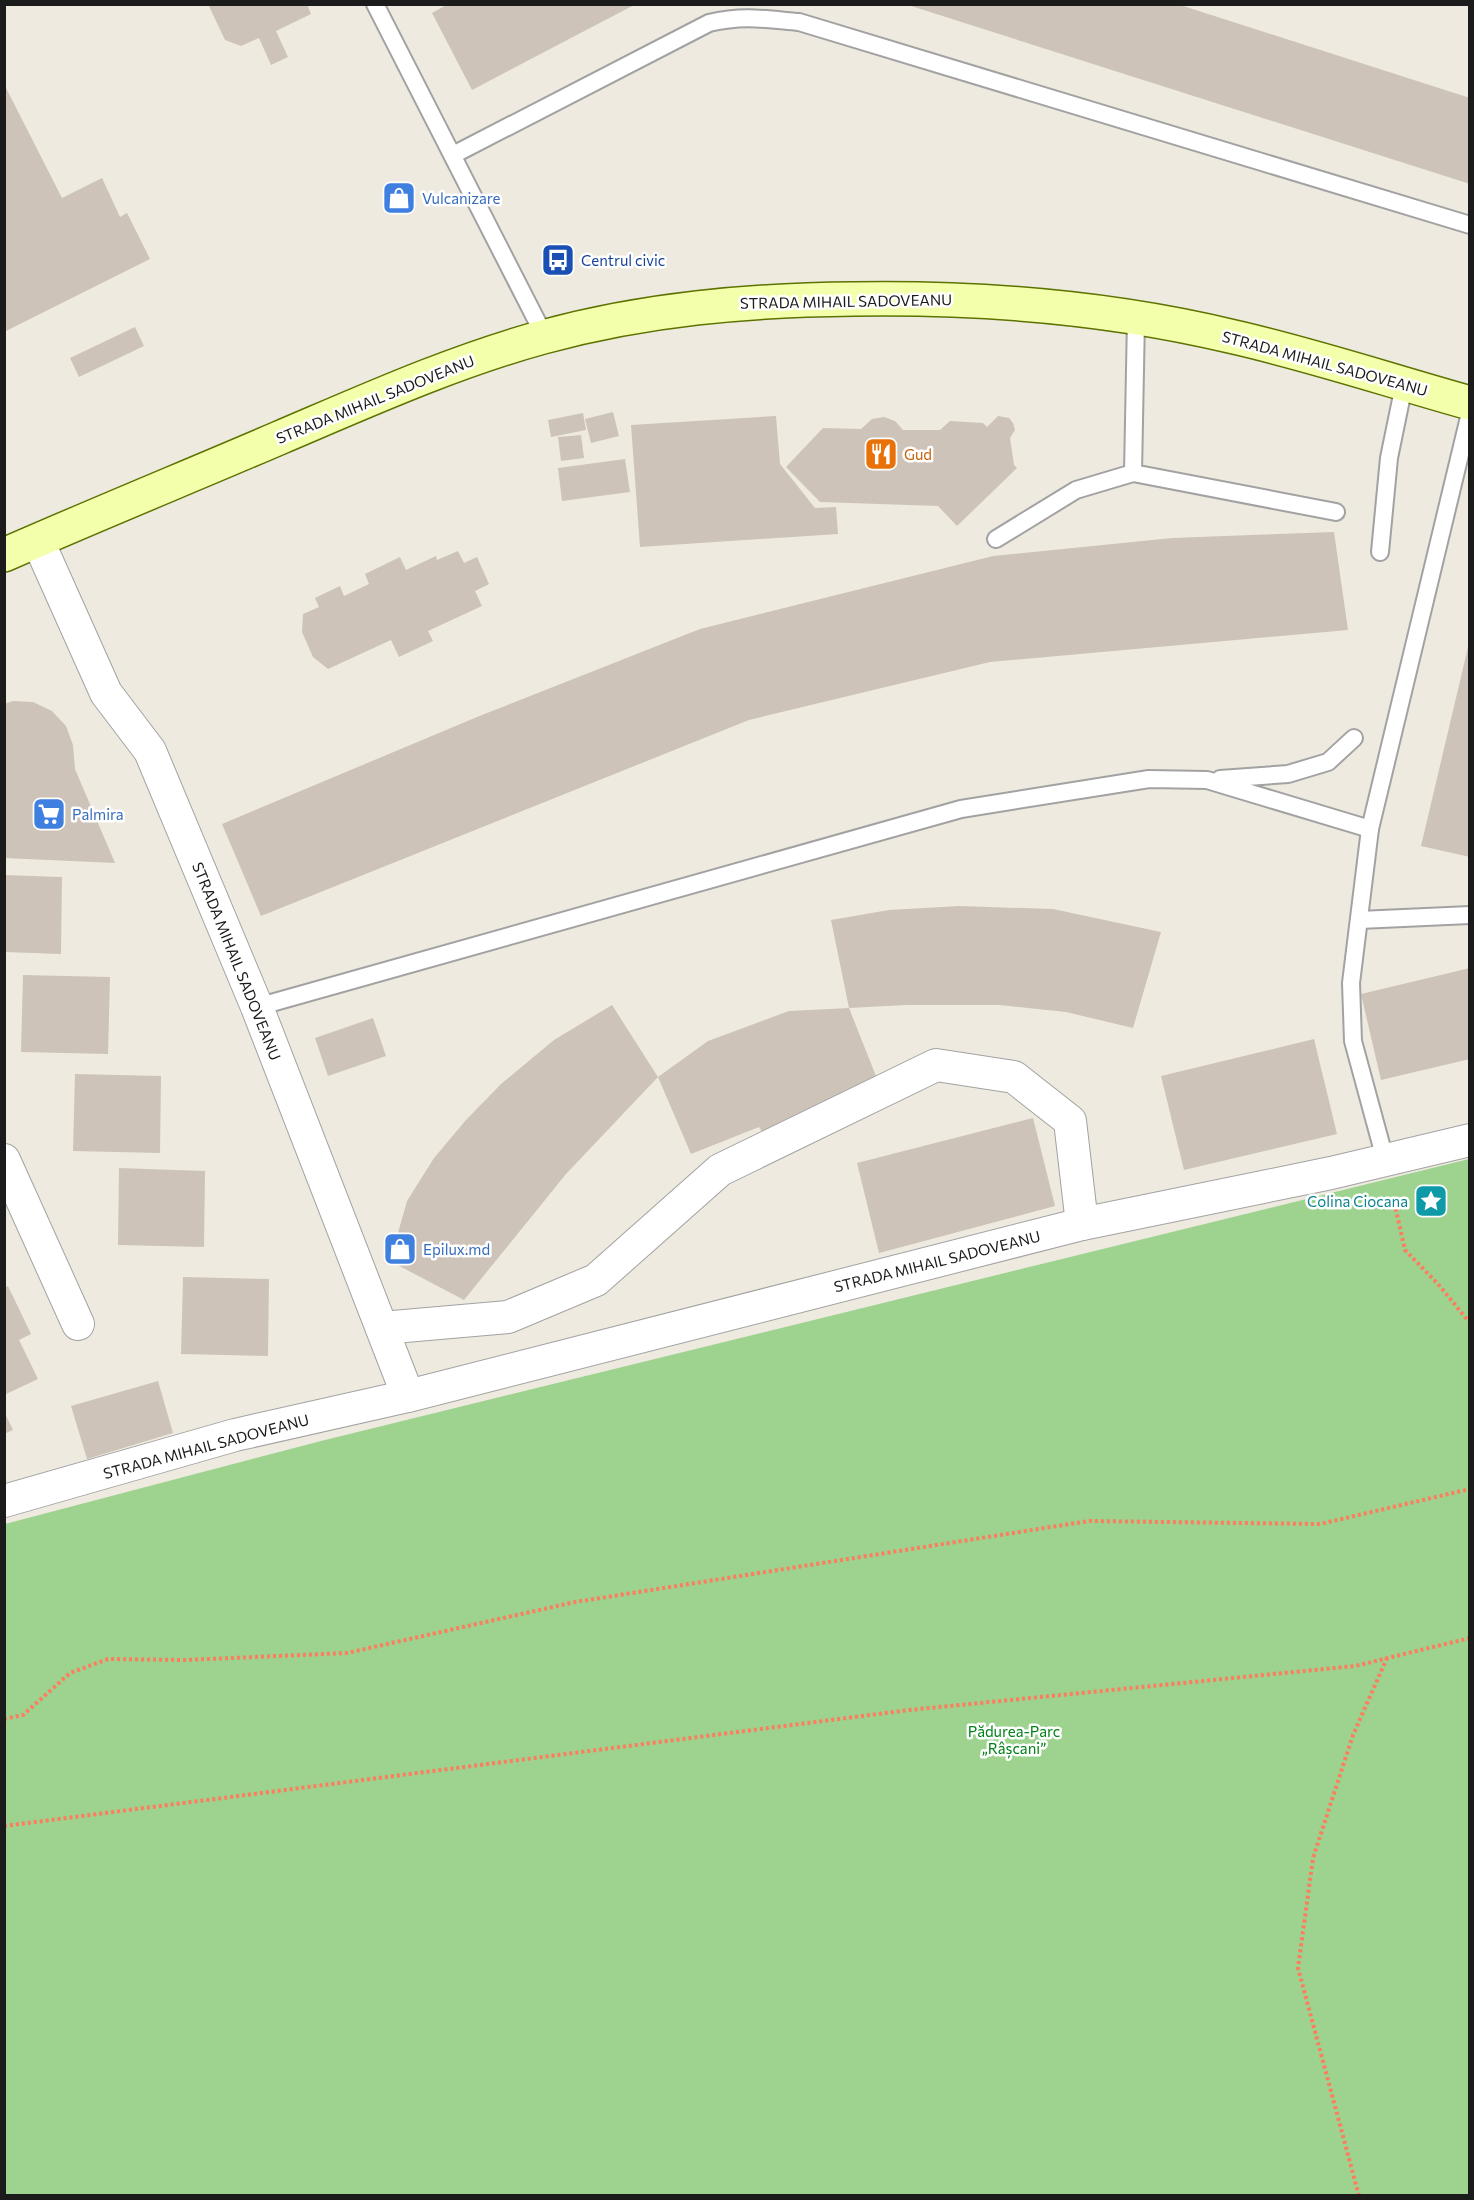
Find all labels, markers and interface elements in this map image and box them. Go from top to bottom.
shop icon: Vulcanizare [381,180,417,216]
place label: Vulcanizare [422,189,500,207]
bus stop icon: Centrul civic [540,242,576,278]
place label: Centrul civic [581,251,665,269]
street label: STRADA MIHAIL SADOVEANU [740,290,952,312]
street label: STRADA MIHAIL SADOVEANU [1220,327,1430,399]
street label: STRADA MIHAIL SADOVEANU [273,351,477,447]
restaurant icon: Gud [863,436,899,472]
place label: Gud [904,445,932,463]
supermarket icon: Palmira [31,796,67,832]
place label: Palmira [72,805,124,823]
street label: STRADA MIHAIL SADOVEANU [189,859,285,1063]
place icon: Colina Ciocana [1413,1183,1449,1219]
place label: Colina Ciocana [1307,1192,1408,1210]
street label: STRADA MIHAIL SADOVEANU [832,1227,1042,1295]
shop icon: Epilux.md [382,1231,418,1267]
place label: Epilux.md [423,1240,490,1258]
street label: STRADA MIHAIL SADOVEANU [101,1410,311,1482]
park label: Pădurea-Parc „Râșcani” [968,1722,1060,1759]

